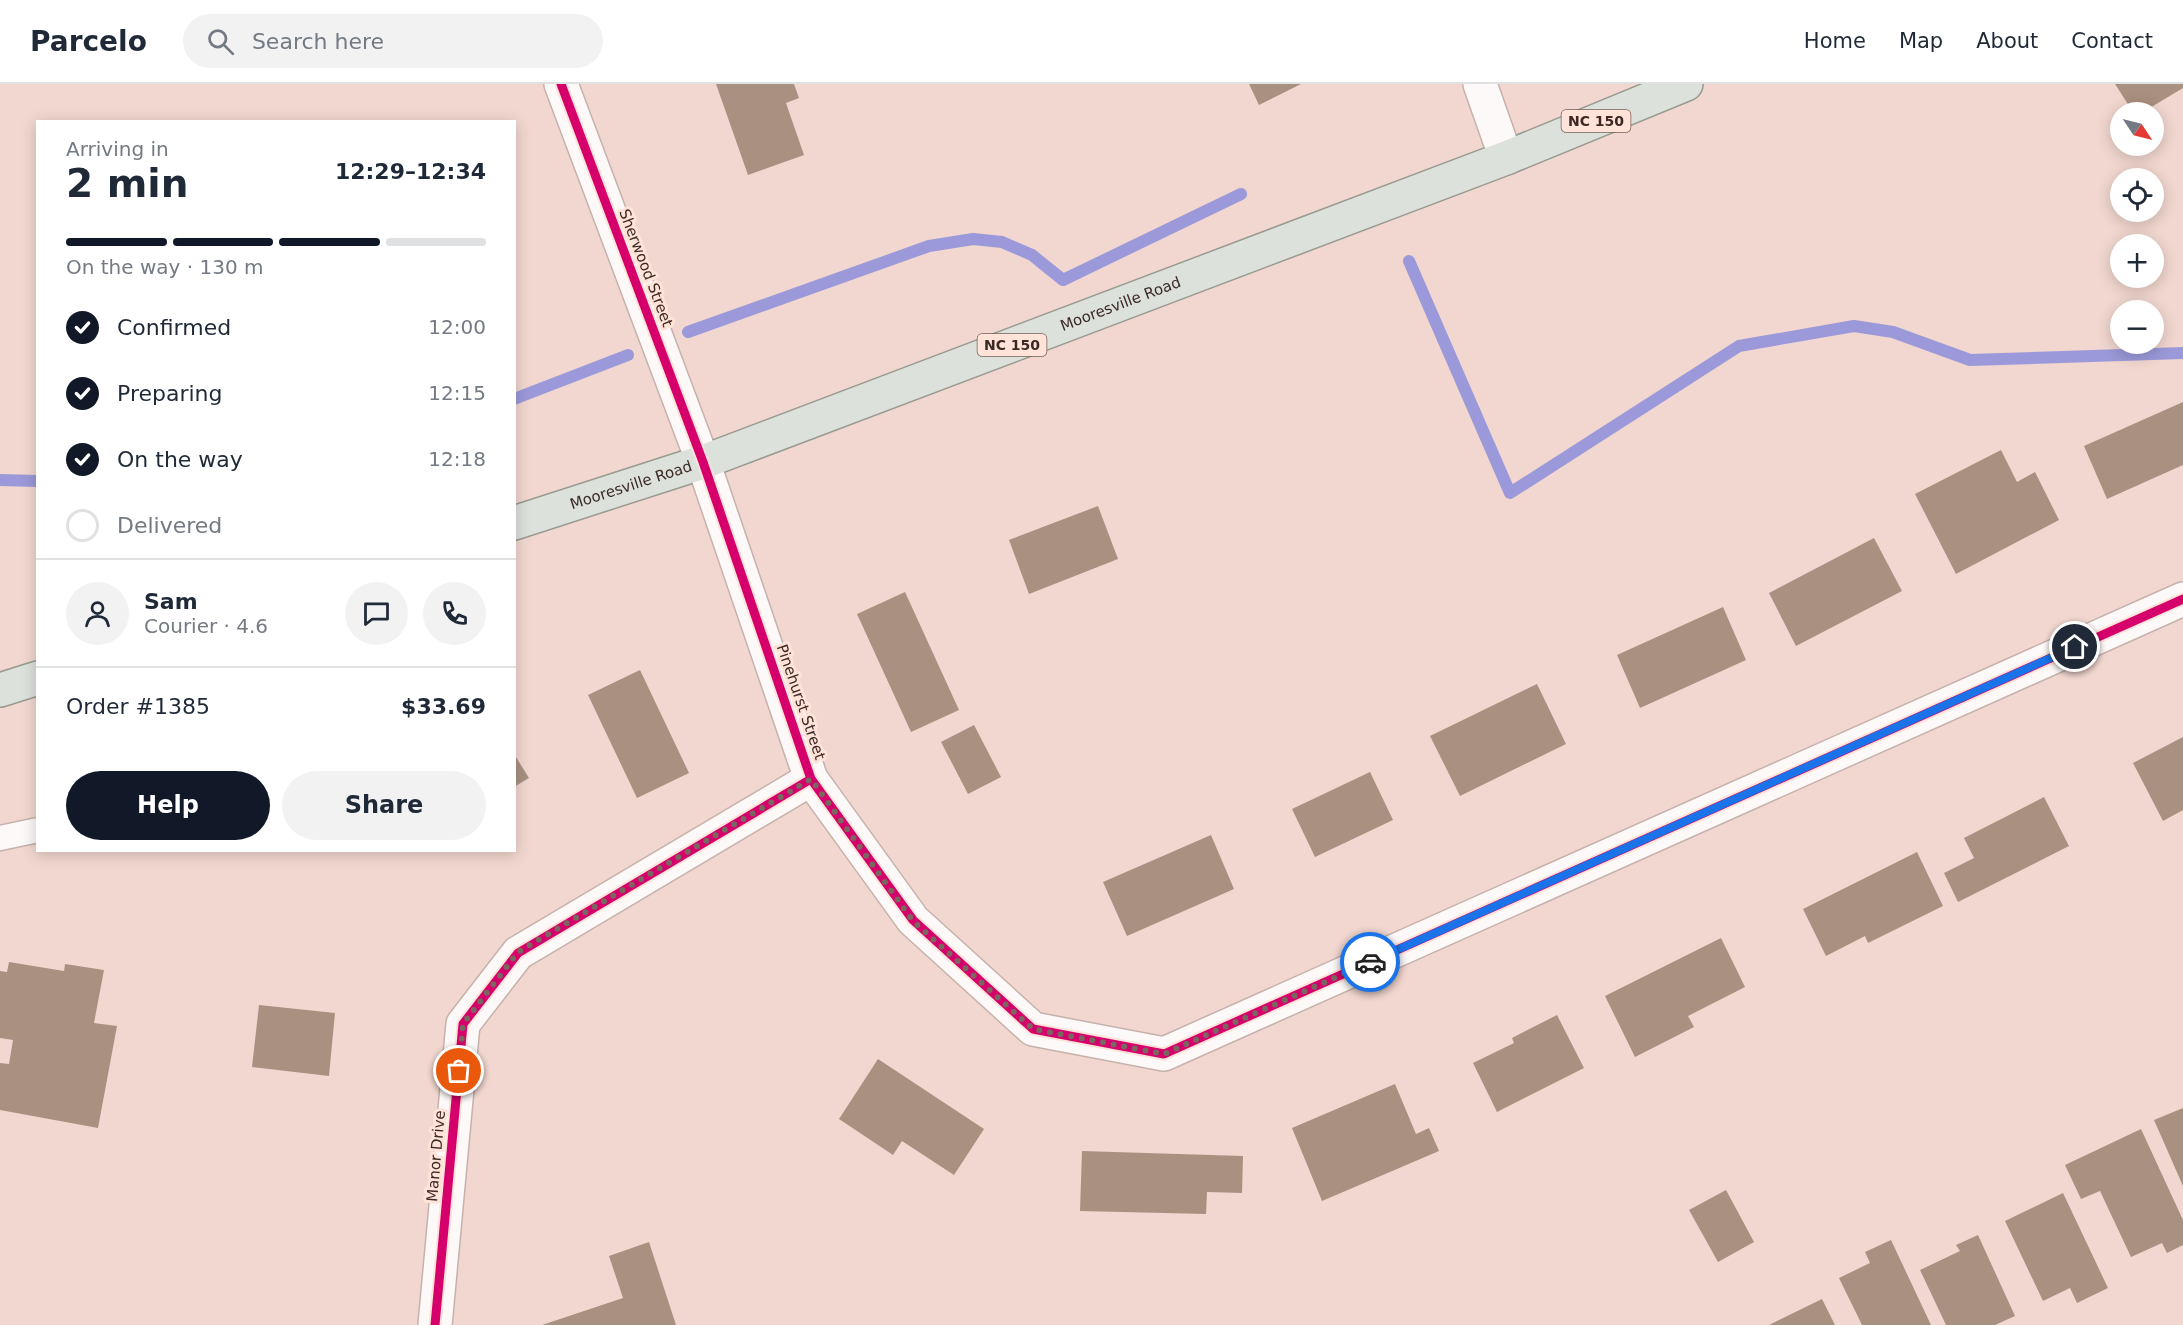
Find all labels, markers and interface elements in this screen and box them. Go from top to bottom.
search box [183,14,603,68]
text: Parcelo [30,25,147,58]
icon: search [204,25,237,58]
text: Search here [252,29,384,54]
text: Home [1804,29,1866,53]
text: Map [1899,29,1943,53]
text: About [1976,29,2038,53]
text: Contact [2071,29,2153,53]
north arrow [2110,102,2164,156]
map controls [2110,102,2164,354]
road number: NC 150 [1562,110,1630,132]
text: Arriving in [66,137,169,161]
text: 12:29–12:34 [335,159,486,184]
text: 2 min [66,161,188,206]
button: locate [2110,168,2164,222]
street label: Sherwood Street [615,206,677,330]
button: + [2110,234,2164,288]
text: On the way · 130 m [66,255,264,279]
street label: Mooresville Road [1058,273,1183,335]
button: − [2110,300,2164,354]
icon: check [66,311,99,344]
text: Confirmed [117,315,231,340]
text: 12:00 [428,315,486,339]
road number: NC 150 [978,334,1046,356]
icon: check [66,377,99,410]
text: Preparing [117,381,223,406]
text: 12:15 [428,381,486,405]
icon: check [66,443,99,476]
text: On the way [117,447,243,472]
text: 12:18 [428,447,486,471]
street label: Mooresville Road [568,457,694,513]
text: Delivered [117,513,222,538]
button: person [66,582,129,645]
button: chat [345,582,408,645]
button: phone [423,582,486,645]
text: Sam [144,589,198,614]
text: Courier · 4.6 [144,614,268,638]
pin [2049,621,2100,672]
icon: home [2058,630,2091,663]
street label: Pinehurst Street [773,642,829,762]
text: Order #1385 [66,694,210,719]
text: $33.69 [401,694,486,719]
button: Help [66,771,270,840]
button: Share [282,771,486,840]
courier [1340,932,1400,992]
icon: car [1354,946,1387,979]
pin [433,1045,484,1096]
icon: bag [442,1054,475,1087]
street label: Manor Drive [423,1110,449,1202]

